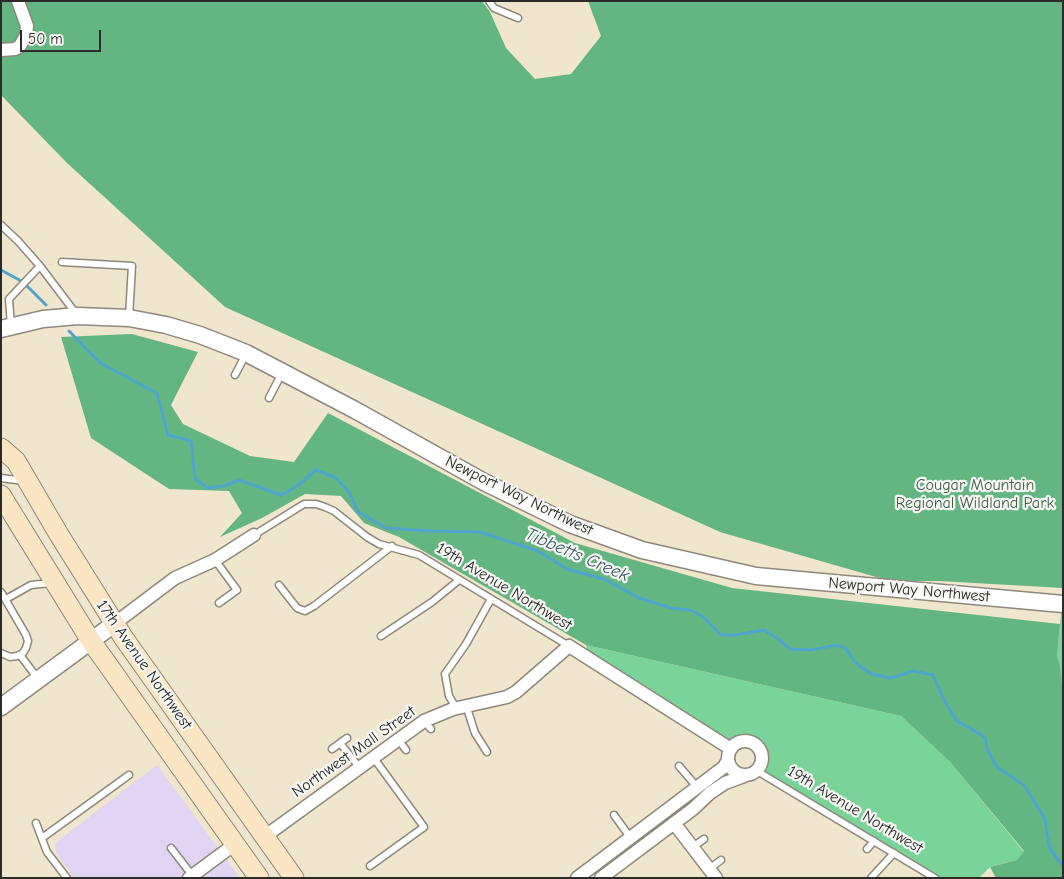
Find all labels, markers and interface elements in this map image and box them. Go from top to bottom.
scale bar [22,20,104,52]
text: 50 m [28,30,63,48]
street label: Newport Way Northwest [442,452,596,540]
park label: Cougar Mountain Regional Wildland Park [896,475,1054,513]
water label: Tibbetts Creek [522,523,632,587]
street label: 19th Avenue Northwest [433,539,575,635]
street label: Newport Way Northwest [828,573,990,607]
street label: 17th Avenue Northwest [92,597,196,733]
street label: Northwest Mall Street [289,702,419,802]
street label: 19th Avenue Northwest [784,762,926,858]

